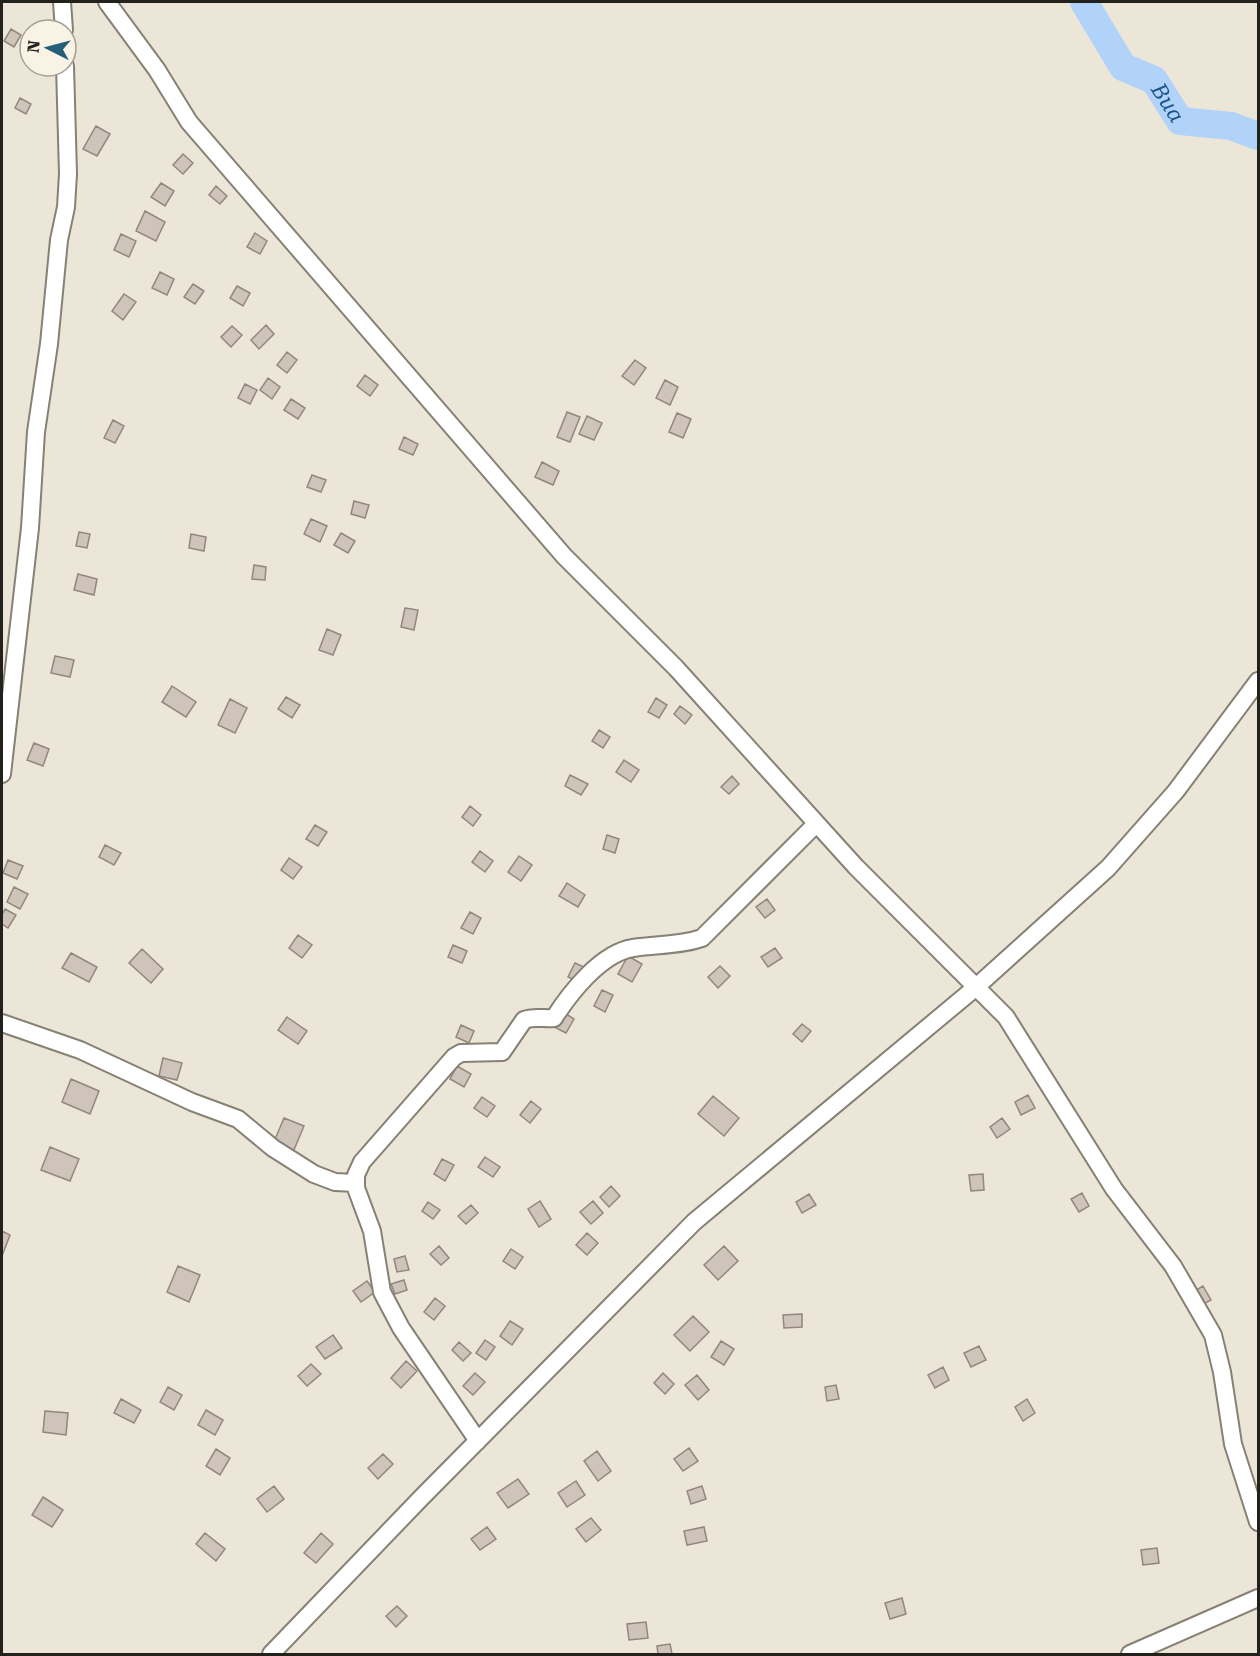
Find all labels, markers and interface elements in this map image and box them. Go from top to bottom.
north arrow [18,18,78,78]
text: N [23,39,44,54]
water label: Bua [1146,77,1190,127]

